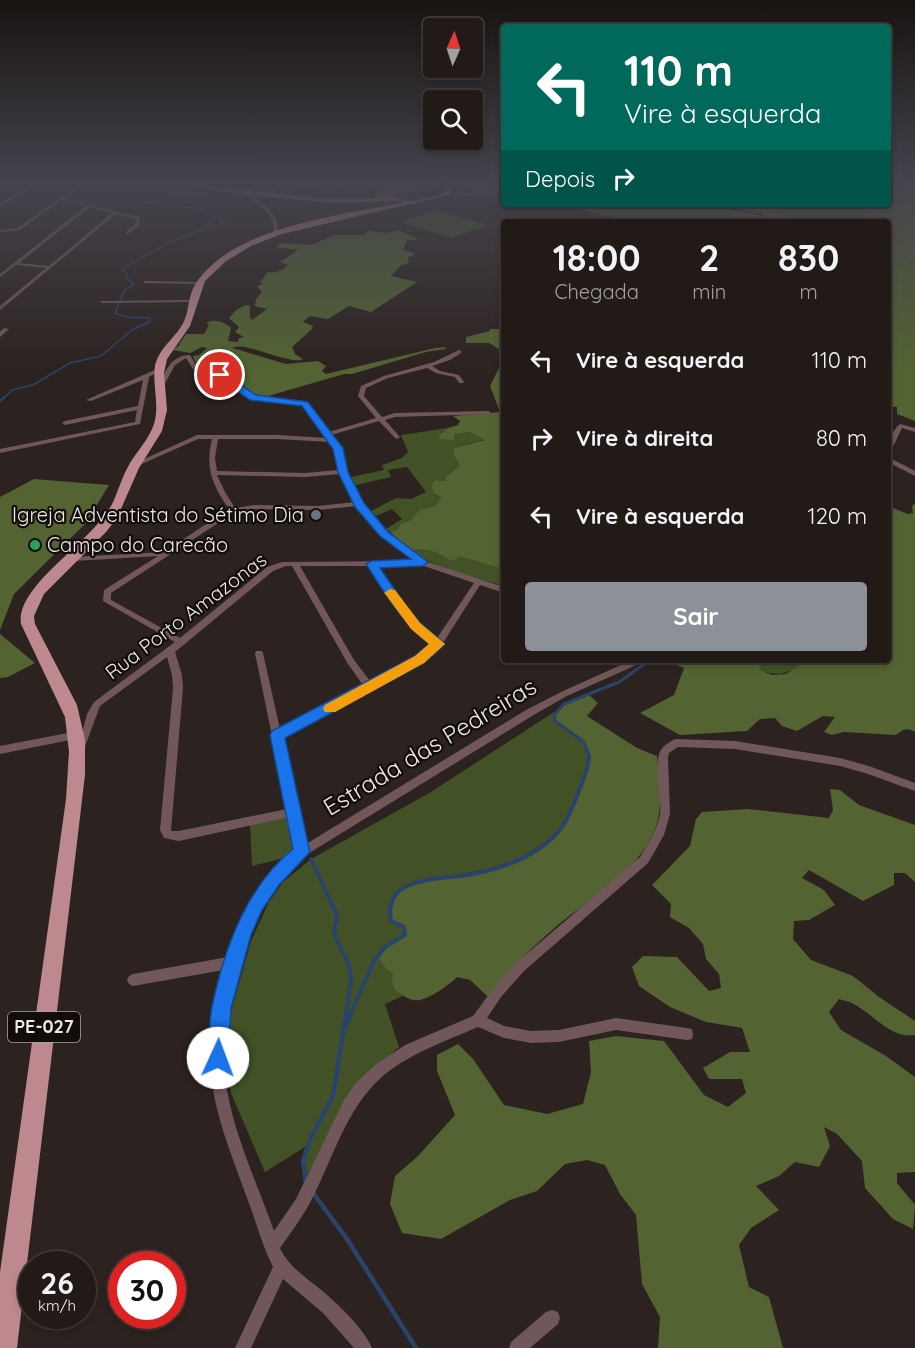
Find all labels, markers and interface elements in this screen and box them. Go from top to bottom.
north arrow [423,18,483,78]
map controls [423,18,483,150]
text: 110 m [624,44,733,97]
icon: left [525,48,603,126]
button: search [423,90,483,150]
text: Vire à esquerda [624,96,821,130]
icon: right [607,162,640,195]
text: Depois [525,165,595,193]
text: 18:00 [553,235,641,280]
text: 2 [699,235,720,280]
text: 830 [778,235,839,280]
text: Chegada [554,279,639,304]
text: min [692,279,726,304]
text: m [800,279,818,304]
icon: left [525,344,558,377]
text: Vire à esquerda [576,346,744,374]
text: 110 m [812,346,867,374]
pin [194,349,245,400]
icon: arrive [203,358,236,391]
icon: right [525,422,558,455]
text: Vire à direita [576,424,713,452]
text: 80 m [816,424,867,452]
icon: left [525,500,558,533]
place label: Igreja Adventista do Sétimo Dia [12,502,304,527]
text: Vire à esquerda [576,502,744,530]
text: 120 m [808,502,867,530]
marker: Igreja Adventista do Sétimo Dia [309,508,323,522]
place label: Campo do Carecão [47,532,228,557]
marker: Campo do Carecão [28,538,42,552]
street label: Rua Porto Amazonas [100,547,271,684]
button: Sair [525,582,867,651]
street label: Estrada das Pedreiras [317,671,542,822]
road number: PE-027 [8,1012,80,1042]
position arrow [186,1026,250,1090]
speed limit sign: 30 [108,1251,186,1329]
text: 26 [40,1264,74,1302]
text: km/h [38,1296,76,1315]

